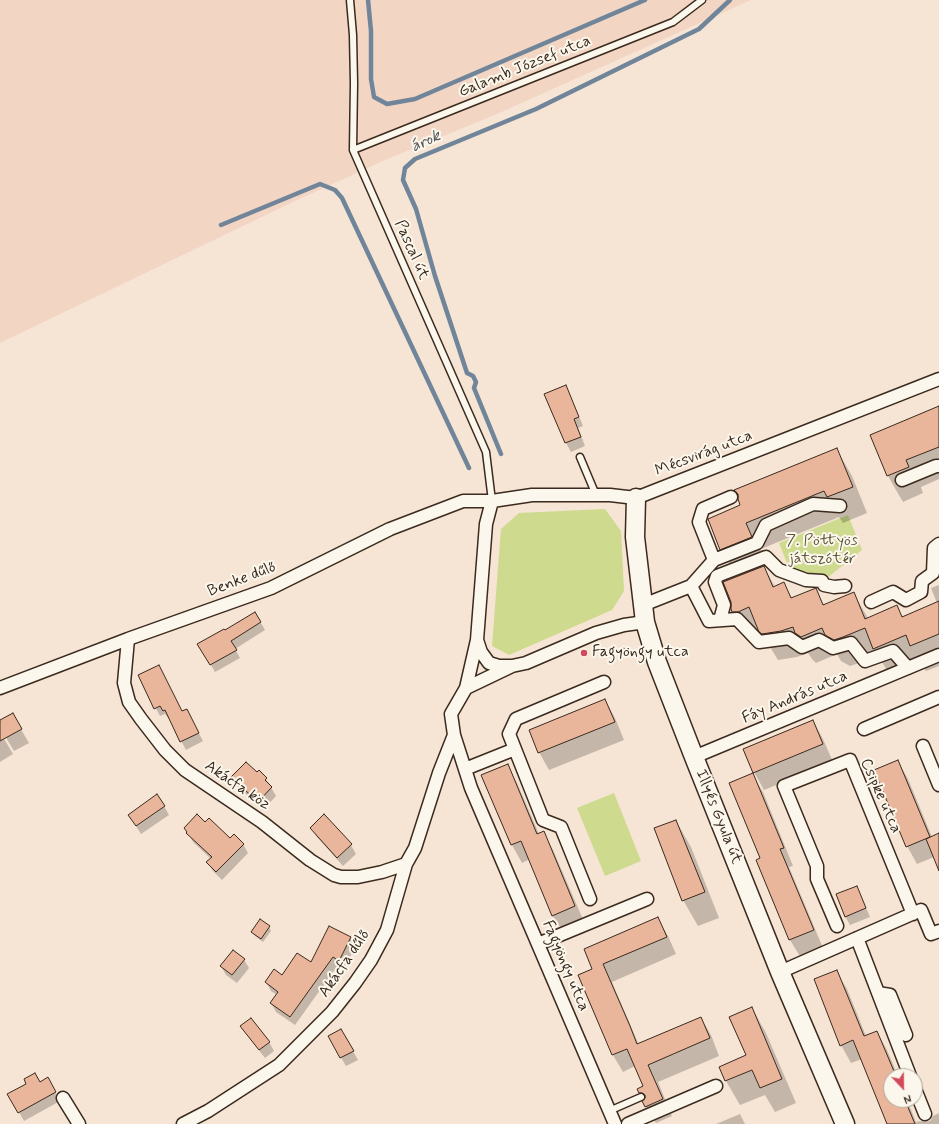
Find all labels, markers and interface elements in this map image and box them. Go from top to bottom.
street label: Galamb József utca [456,32,594,102]
water label: árok [408,126,444,158]
street label: Pascal út [389,217,433,283]
street label: Mécsvirág utca [653,427,755,481]
park label: 7. Pöttyös játszótér [786,532,858,570]
street label: Benke dűlő [205,558,279,602]
place label: Fagyöngy utca [592,643,689,663]
marker: Fagyöngy utca [579,648,589,658]
street label: Fáy András utca [739,667,851,729]
street label: Csipke utca [855,756,905,836]
street label: Akácfa köz [201,757,273,815]
street label: Illyés Gyula út [690,767,746,867]
street label: Fagyöngy utca [537,918,593,1014]
street label: Akácfa dűlő [315,926,375,1002]
north arrow [883,1068,923,1108]
text: N [901,1090,913,1106]

